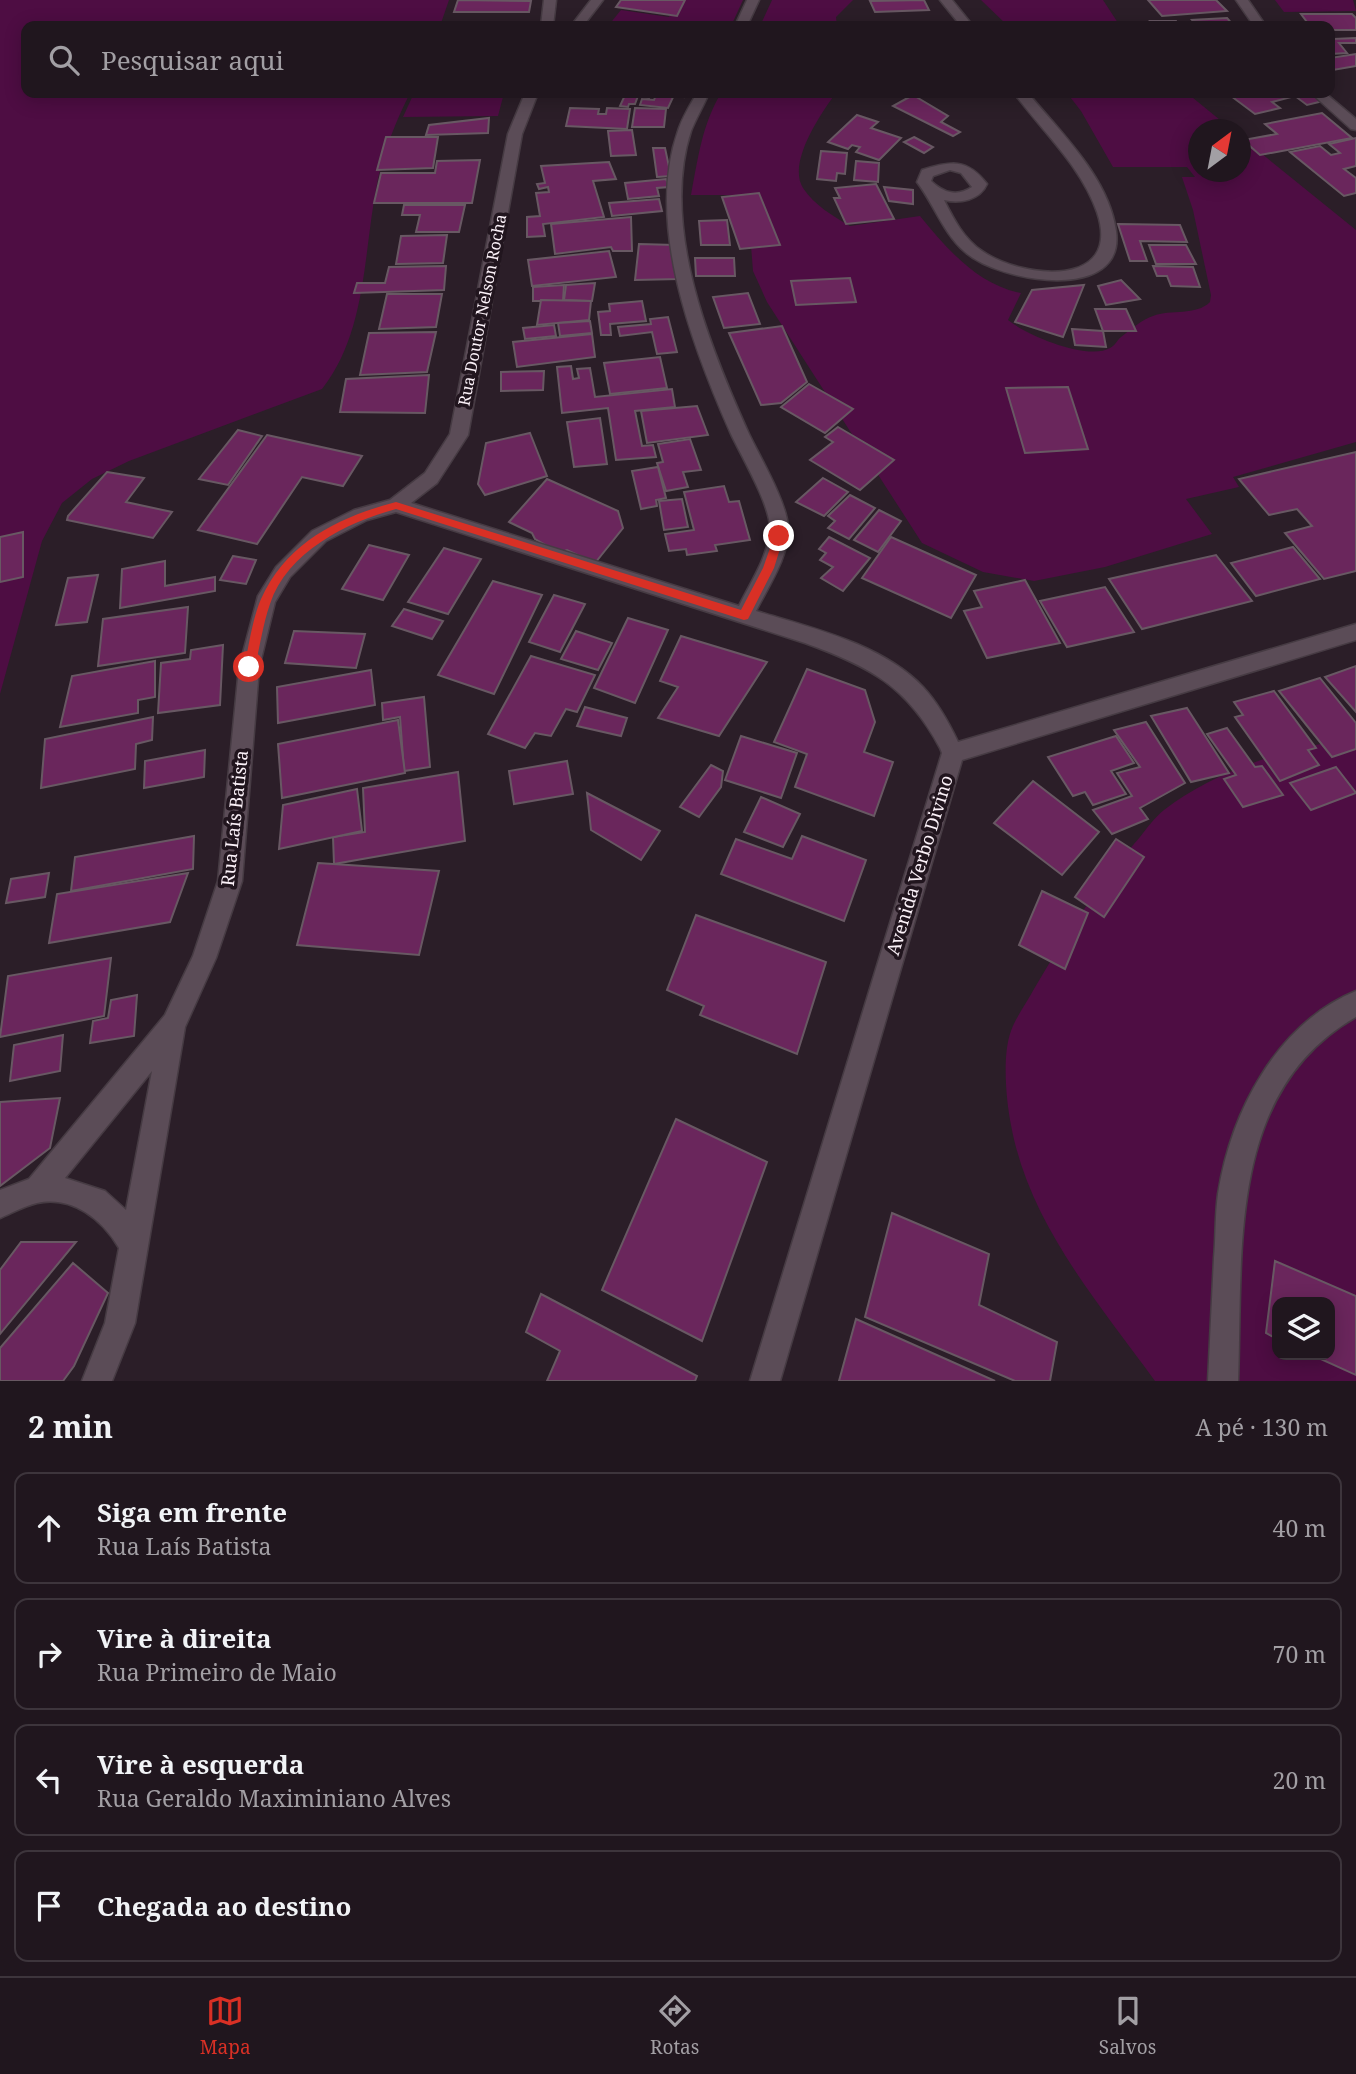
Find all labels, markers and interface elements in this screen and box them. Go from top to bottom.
search box [21,21,1335,98]
icon: search [45,41,83,79]
text: Pesquisar aqui [101,42,284,78]
north arrow [1188,119,1251,182]
street label: Rua Doutor Nelson Rocha [453,212,511,408]
route end [763,520,794,551]
route start [233,651,264,682]
street label: Rua Laís Batista [215,749,253,887]
street label: Avenida Verbo Divino [880,772,958,958]
map controls [1272,1297,1335,1360]
button: layers [1272,1297,1335,1360]
text: 2 min [28,1406,113,1447]
text: A pé · 130 m [1195,1411,1328,1443]
text: Siga em frente [97,1494,287,1530]
icon: ahead [30,1509,68,1547]
text: 40 m [1273,1512,1326,1544]
text: Rua Laís Batista [97,1530,271,1562]
text: Vire à direita [97,1620,272,1656]
icon: right [30,1635,68,1673]
text: 70 m [1273,1638,1326,1670]
text: Rua Primeiro de Maio [97,1656,337,1688]
text: Vire à esquerda [97,1746,304,1782]
icon: left [30,1761,68,1799]
text: 20 m [1273,1764,1326,1796]
text: Rua Geraldo Maximiniano Alves [97,1782,451,1814]
icon: arrive [30,1887,68,1925]
text: Chegada ao destino [97,1888,352,1924]
tab: Mapa [200,1992,251,2060]
tab: Rotas [650,1992,699,2060]
tab: Salvos [1099,1992,1156,2060]

